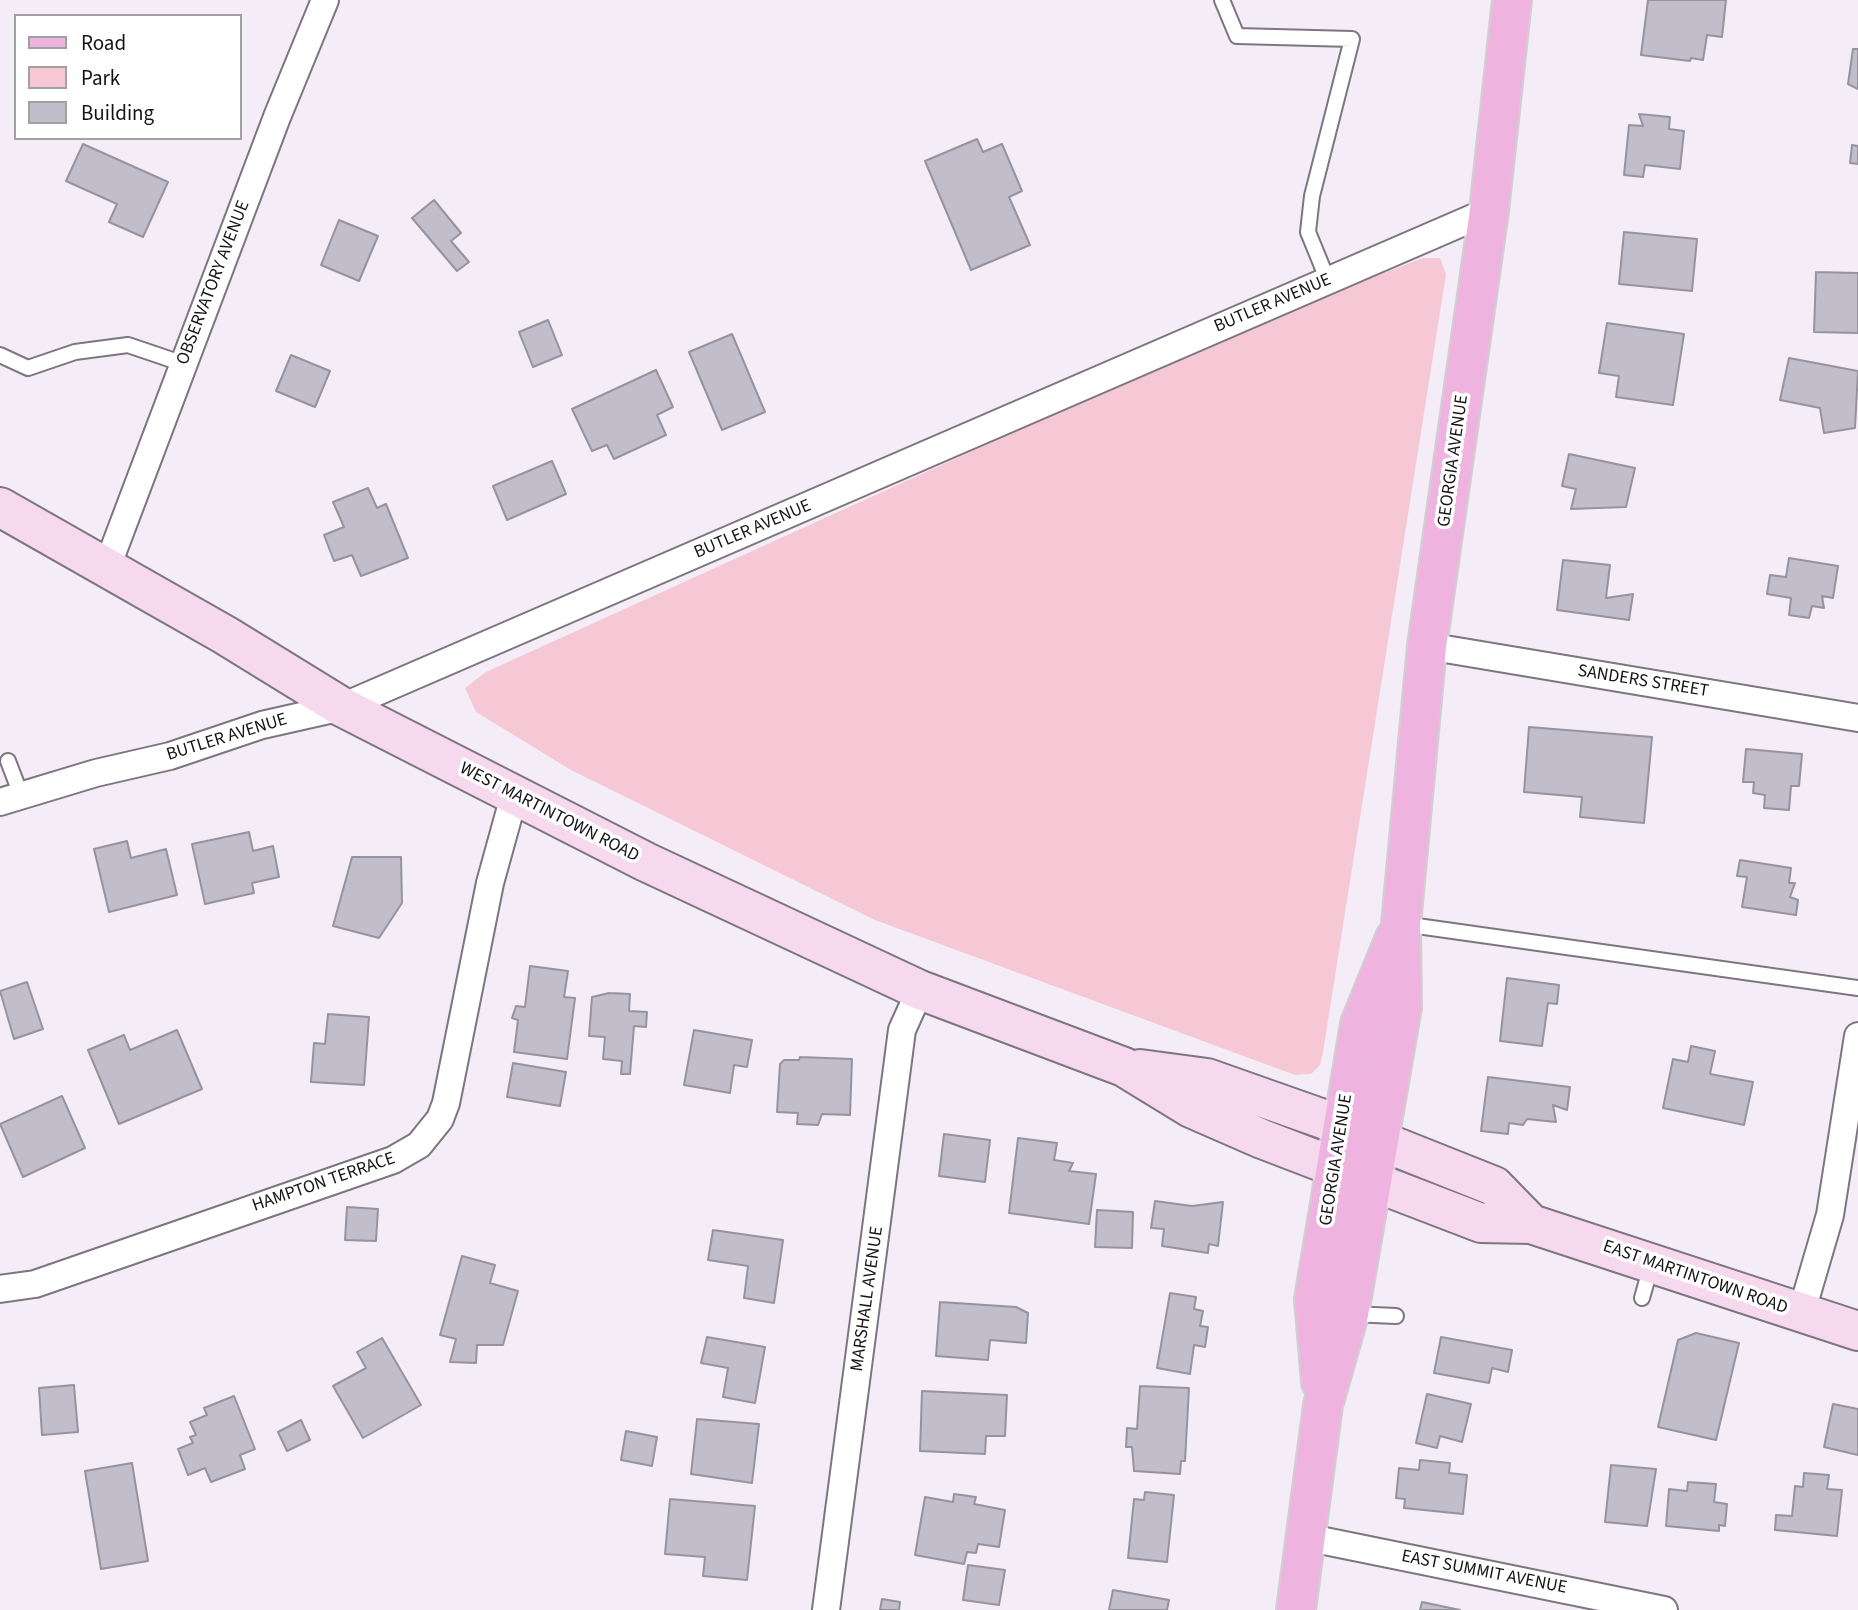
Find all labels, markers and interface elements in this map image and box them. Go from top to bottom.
legend [14,14,242,140]
text: Road [81,28,126,58]
text: Park [81,63,120,93]
text: Building [81,98,154,128]
street label: OBSERVATORY AVENUE [173,198,255,368]
street label: BUTLER AVENUE [1211,270,1335,338]
street label: GEORGIA AVENUE [1434,394,1474,528]
street label: BUTLER AVENUE [691,496,815,564]
street label: SANDERS STREET [1576,661,1710,703]
street label: BUTLER AVENUE [164,709,290,767]
street label: WEST MARTINTOWN ROAD [456,758,642,868]
street label: GEORGIA AVENUE [1316,1093,1358,1227]
street label: HAMPTON TERRACE [250,1148,398,1218]
street label: MARSHALL AVENUE [847,1225,889,1373]
street label: EAST MARTINTOWN ROAD [1600,1236,1790,1320]
street label: EAST SUMMIT AVENUE [1399,1546,1569,1600]

